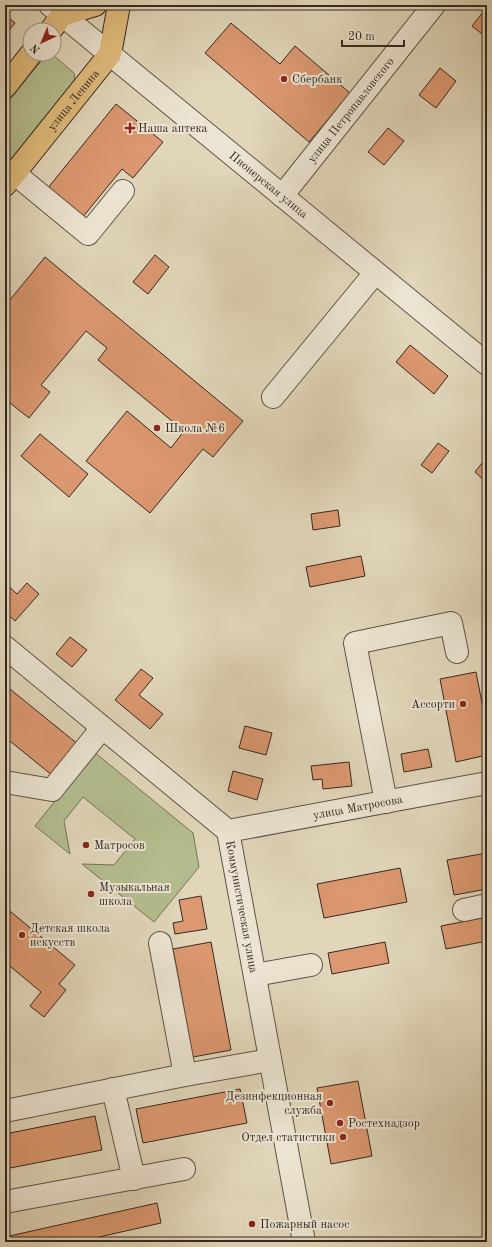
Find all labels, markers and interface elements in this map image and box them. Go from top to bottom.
north arrow [22,22,62,62]
scale bar [342,22,404,48]
text: 20 m [348,31,375,43]
text: N [29,41,43,55]
street label: улица Петропавловского [306,56,397,165]
street label: улица Ленина [46,68,102,133]
marker: Сбербанк [279,74,289,84]
place label: Сбербанк [292,74,342,86]
marker: Наша аптека [125,123,135,133]
place label: Наша аптека [138,123,208,135]
street label: Пионерская улица [226,150,310,221]
marker: Школа №6 [152,423,162,433]
place label: Школа №6 [165,423,225,435]
place label: Ассорти [411,699,455,711]
marker: Ассорти [458,699,468,709]
street label: улица Матросова [312,794,404,822]
marker: Матросов [81,840,91,850]
place label: Матросов [94,840,145,852]
street label: Коммунистическая улица [223,840,259,974]
place label: Музыкальная школа [99,882,170,908]
marker: Музыкальная школа [86,889,96,899]
place label: Детская школа искусств [30,923,110,949]
marker: Детская школа искусств [17,930,27,940]
place label: Дезинфекционная служба [226,1091,322,1117]
marker: Дезинфекционная служба [325,1098,335,1108]
marker: Ростехнадзор [335,1118,345,1128]
place label: Ростехнадзор [348,1118,420,1130]
place label: Отдел статистики [241,1132,335,1144]
marker: Отдел статистики [338,1132,348,1142]
marker: Пожарный насос [247,1219,257,1229]
place label: Пожарный насос [260,1219,349,1231]

